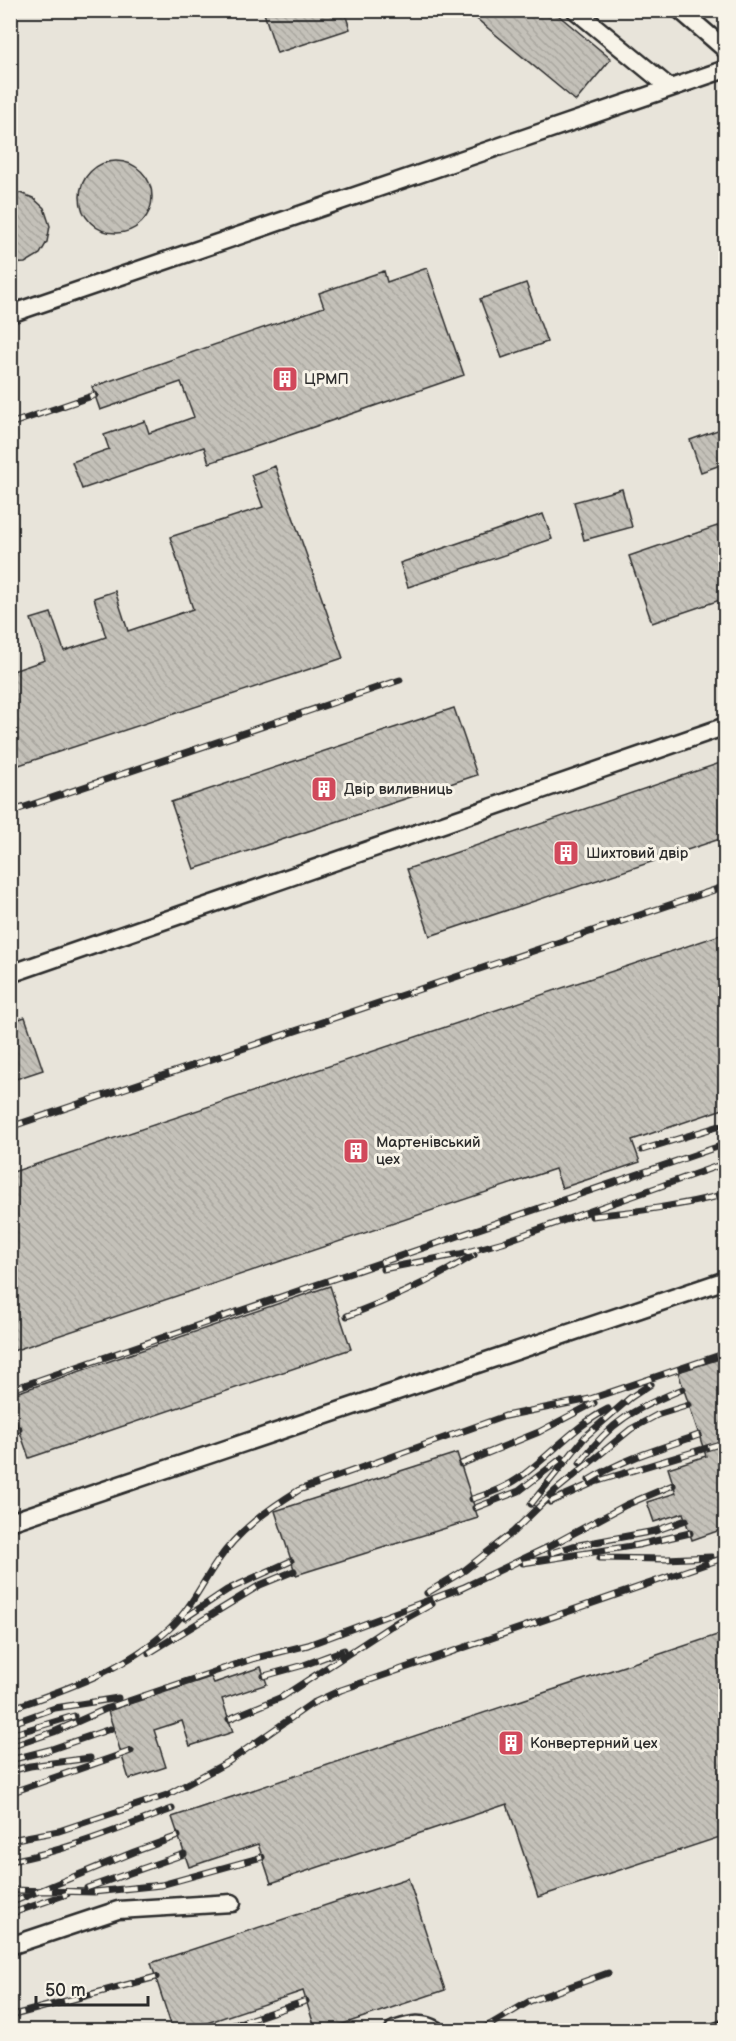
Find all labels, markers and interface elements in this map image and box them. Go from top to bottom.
building icon: ЦРМП [270,364,300,394]
place label: ЦРМП [304,370,349,389]
building icon: Двір виливниць [309,774,339,804]
place label: Двір виливниць [344,780,453,799]
building icon: Шихтовий двір [551,838,581,868]
place label: Шихтовий двір [586,844,689,863]
place label: Мартенівський цех [376,1133,481,1169]
building icon: Мартенівський цех [341,1136,371,1166]
building icon: Конвертерний цех [496,1728,526,1758]
place label: Конвертерний цех [530,1734,658,1753]
scale bar [36,1969,148,2007]
text: 50 m [45,1980,86,2001]

